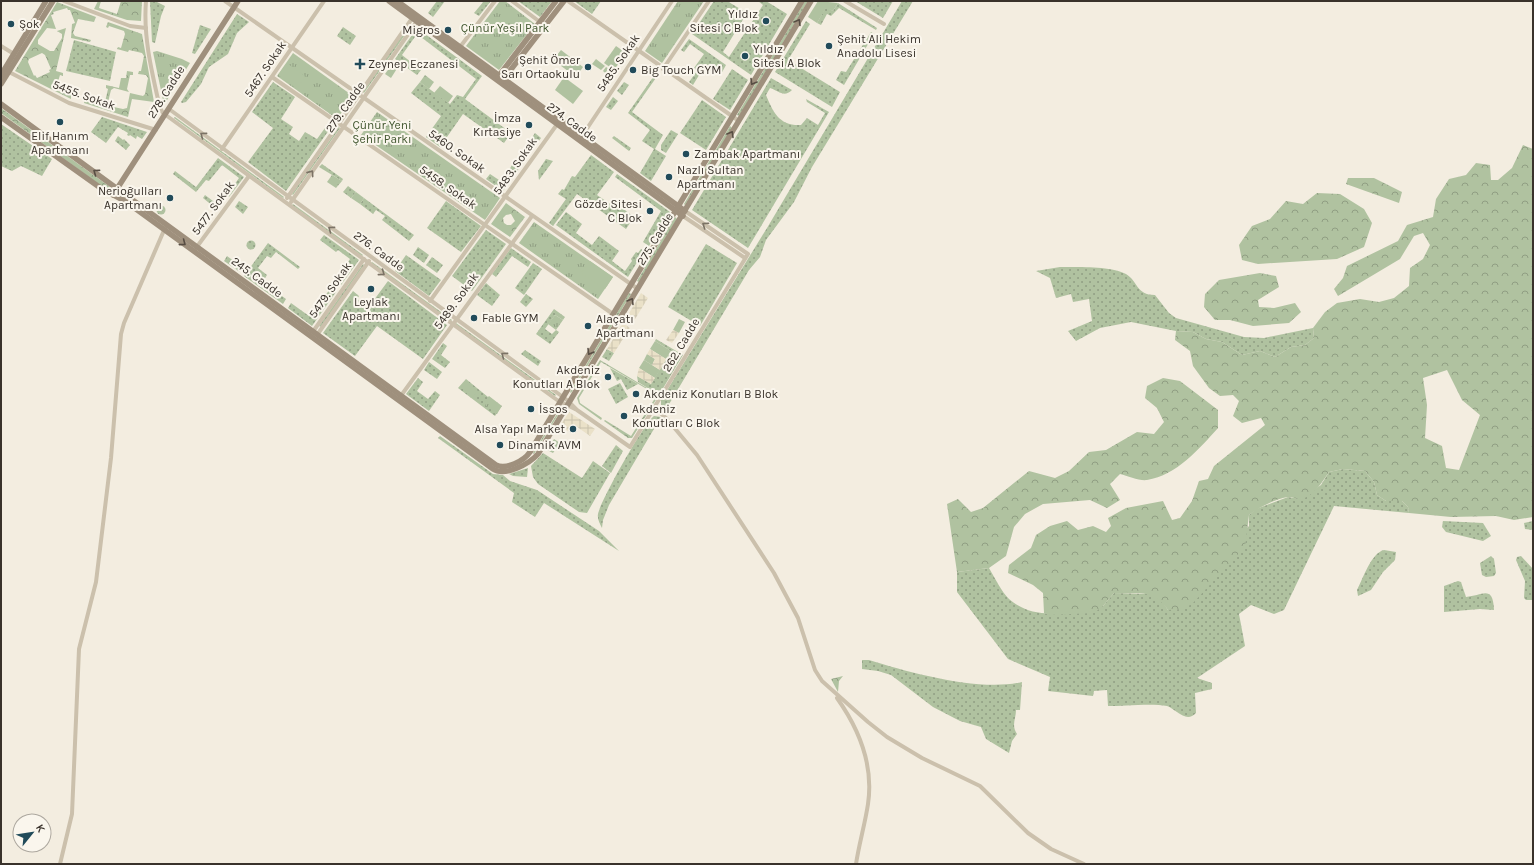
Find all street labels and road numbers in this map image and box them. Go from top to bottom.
street label: 5485. Sokak [594,31,643,95]
street label: 5467. Sokak [241,38,289,100]
street label: 278. Cadde [144,63,188,121]
street label: 5455. Sokak [51,77,118,113]
street label: 279. Cadde [322,79,368,135]
street label: 274. Cadde [544,99,600,145]
street label: 5460. Sokak [426,126,488,176]
street label: 5483. Sokak [490,134,540,197]
street label: 5458. Sokak [417,162,479,212]
street label: 5477. Sokak [189,178,238,238]
street label: 275. Cadde [634,210,676,268]
street label: 276. Cadde [351,228,407,274]
street label: 245. Cadde [229,254,285,300]
street label: 5479. Sokak [306,259,355,321]
street label: 5489. Sokak [431,270,481,332]
street label: 262. Cadde [660,316,702,374]

